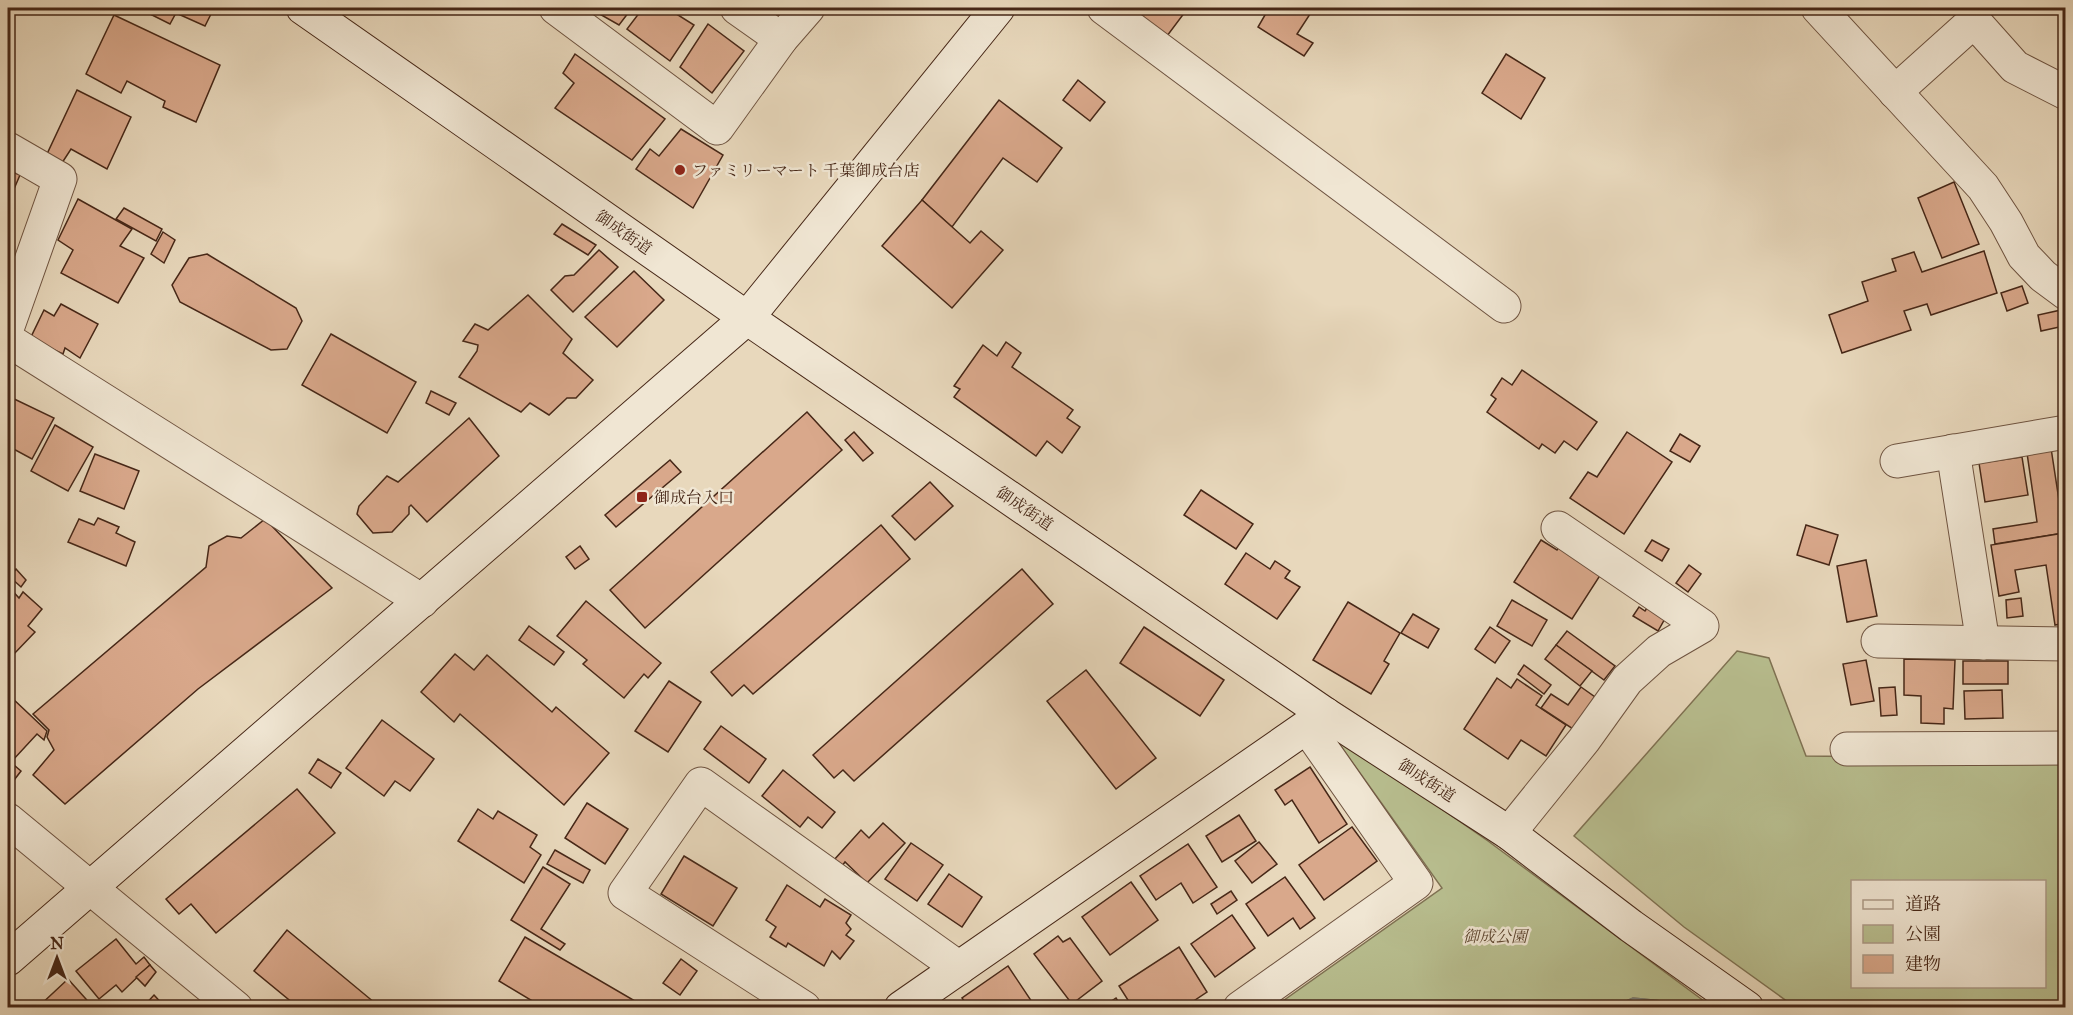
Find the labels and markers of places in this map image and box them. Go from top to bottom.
place label: ファミリーマート 千葉御成台店 [692,161,919,180]
marker: ファミリーマート 千葉御成台店 [673,163,687,177]
place label: 御成台入口 [654,488,734,507]
marker: 御成台入口 [635,490,649,504]

